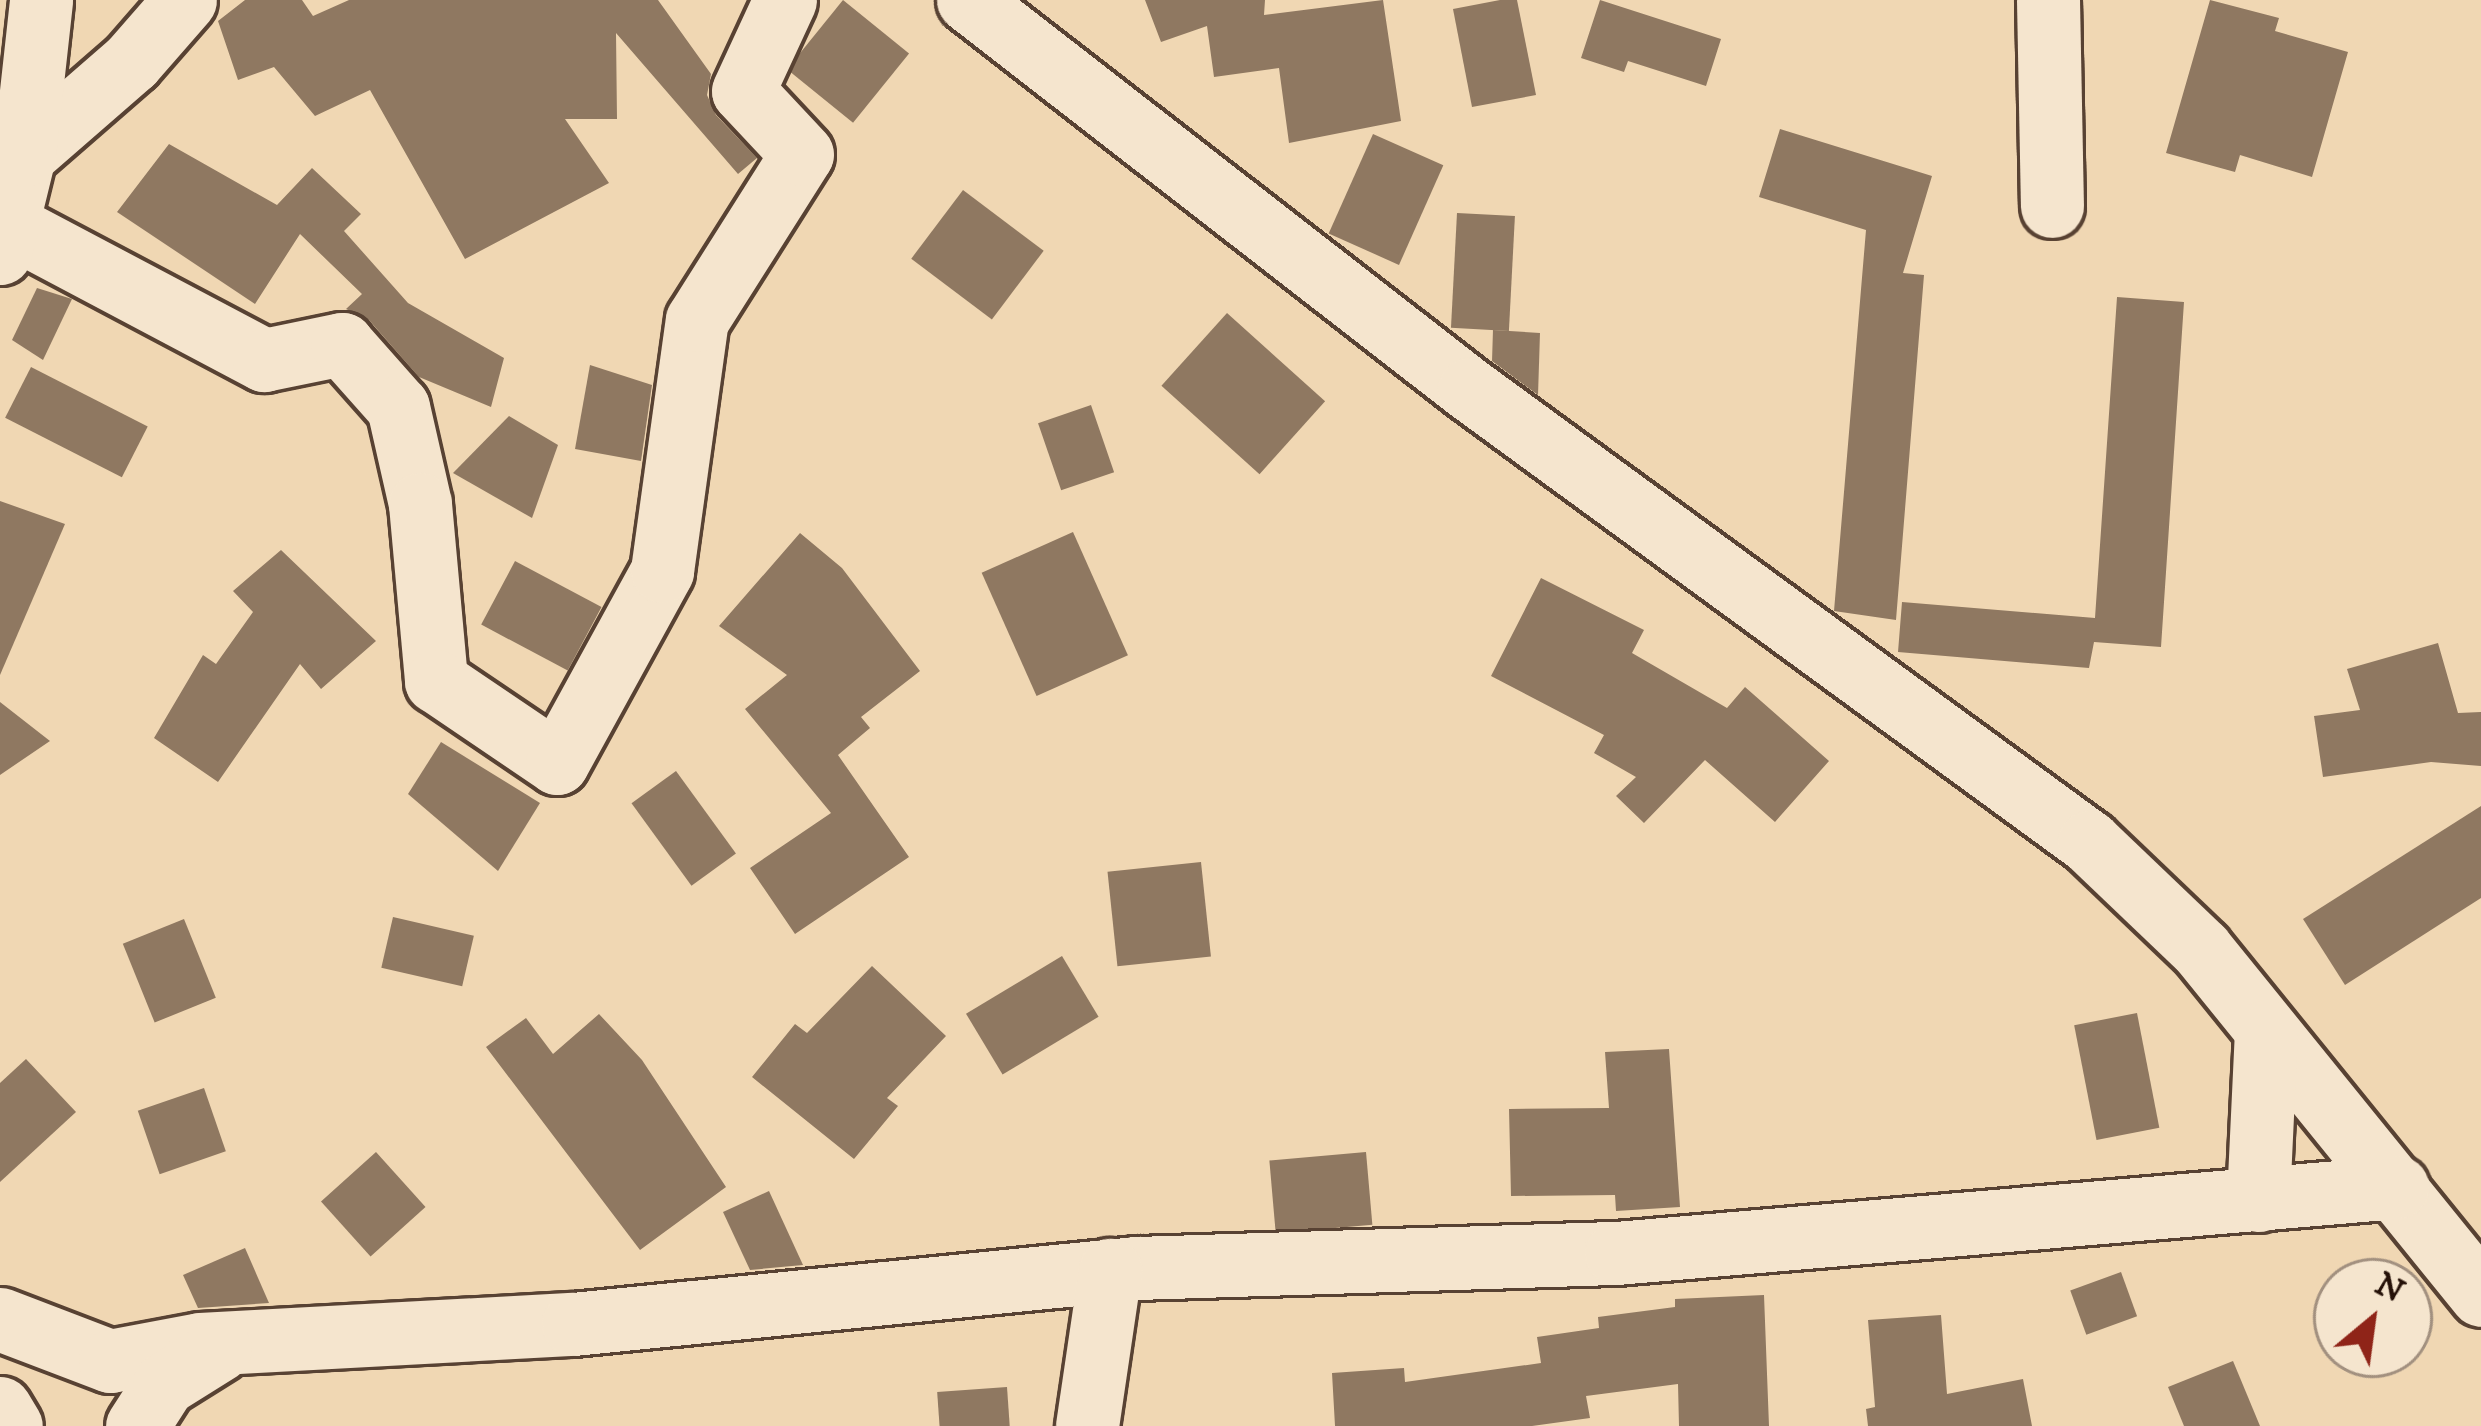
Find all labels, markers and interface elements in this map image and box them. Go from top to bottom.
north arrow [2313,1258,2433,1378]
text: N [2367,1264,2411,1313]

